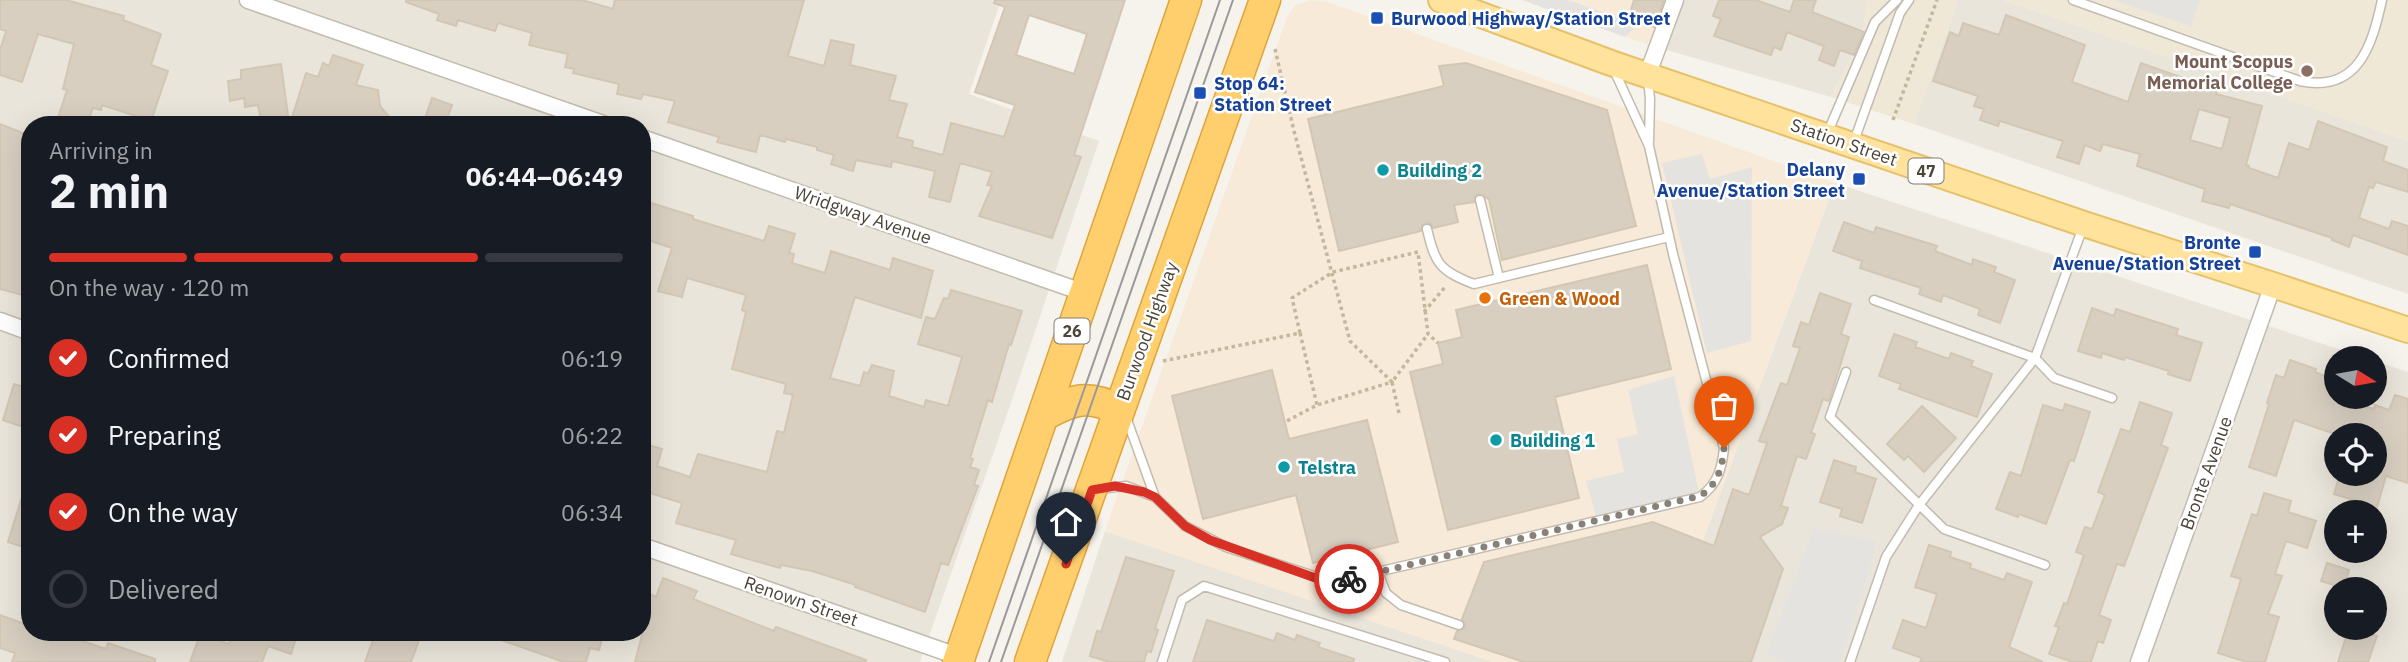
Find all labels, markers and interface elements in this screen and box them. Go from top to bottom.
place label: Burwood Highway/Station Street [1391,7,1670,30]
marker: Burwood Highway/Station Street [1369,10,1385,26]
place label: Mount Scopus Memorial College [2147,50,2293,94]
marker: Mount Scopus Memorial College [2299,63,2315,79]
place label: Stop 64: Station Street [1214,72,1332,116]
marker: Stop 64: Station Street [1192,85,1208,101]
street label: Station Street [1788,113,1900,171]
text: Arriving in [49,135,153,165]
place label: Delany Avenue/Station Street [1656,158,1845,202]
road number: 47 [1909,158,1944,183]
text: 06:44–06:49 [466,159,623,193]
place label: Building 2 [1397,159,1482,182]
text: 2 min [49,161,169,221]
marker: Building 2 [1375,162,1391,178]
marker: Delany Avenue/Station Street [1851,171,1867,187]
street label: Wridgway Avenue [791,181,935,249]
place label: Bronte Avenue/Station Street [2052,231,2241,275]
marker: Bronte Avenue/Station Street [2247,244,2263,260]
street label: Burwood Highway [1111,258,1183,404]
text: On the way · 120 m [49,272,249,302]
place label: Green & Wood [1499,287,1620,310]
marker: Green & Wood [1477,290,1493,306]
road number: 26 [1054,318,1090,344]
icon: check [49,339,87,377]
text: Confirmed [108,341,230,375]
text: 06:19 [561,343,623,373]
north arrow [2324,346,2387,410]
map controls [2324,346,2387,640]
pin [1694,376,1754,448]
icon: bag [1705,387,1743,425]
street label: Bronte Avenue [2175,413,2237,533]
icon: check [49,416,87,454]
text: Preparing [108,418,221,452]
text: 06:22 [561,420,623,450]
button: locate [2324,423,2387,486]
place label: Building 1 [1510,429,1595,452]
marker: Building 1 [1488,432,1504,448]
place label: Telstra [1298,456,1356,479]
marker: Telstra [1276,459,1292,475]
pin [1036,492,1096,564]
icon: check [49,493,87,531]
text: On the way [108,495,238,529]
text: 06:34 [561,497,623,527]
button: + [2324,500,2387,563]
icon: home [1047,503,1085,541]
courier [1314,544,1384,614]
icon: bike [1330,560,1368,598]
street label: Renown Street [741,571,861,631]
text: Delivered [108,572,219,606]
button: − [2324,577,2387,640]

